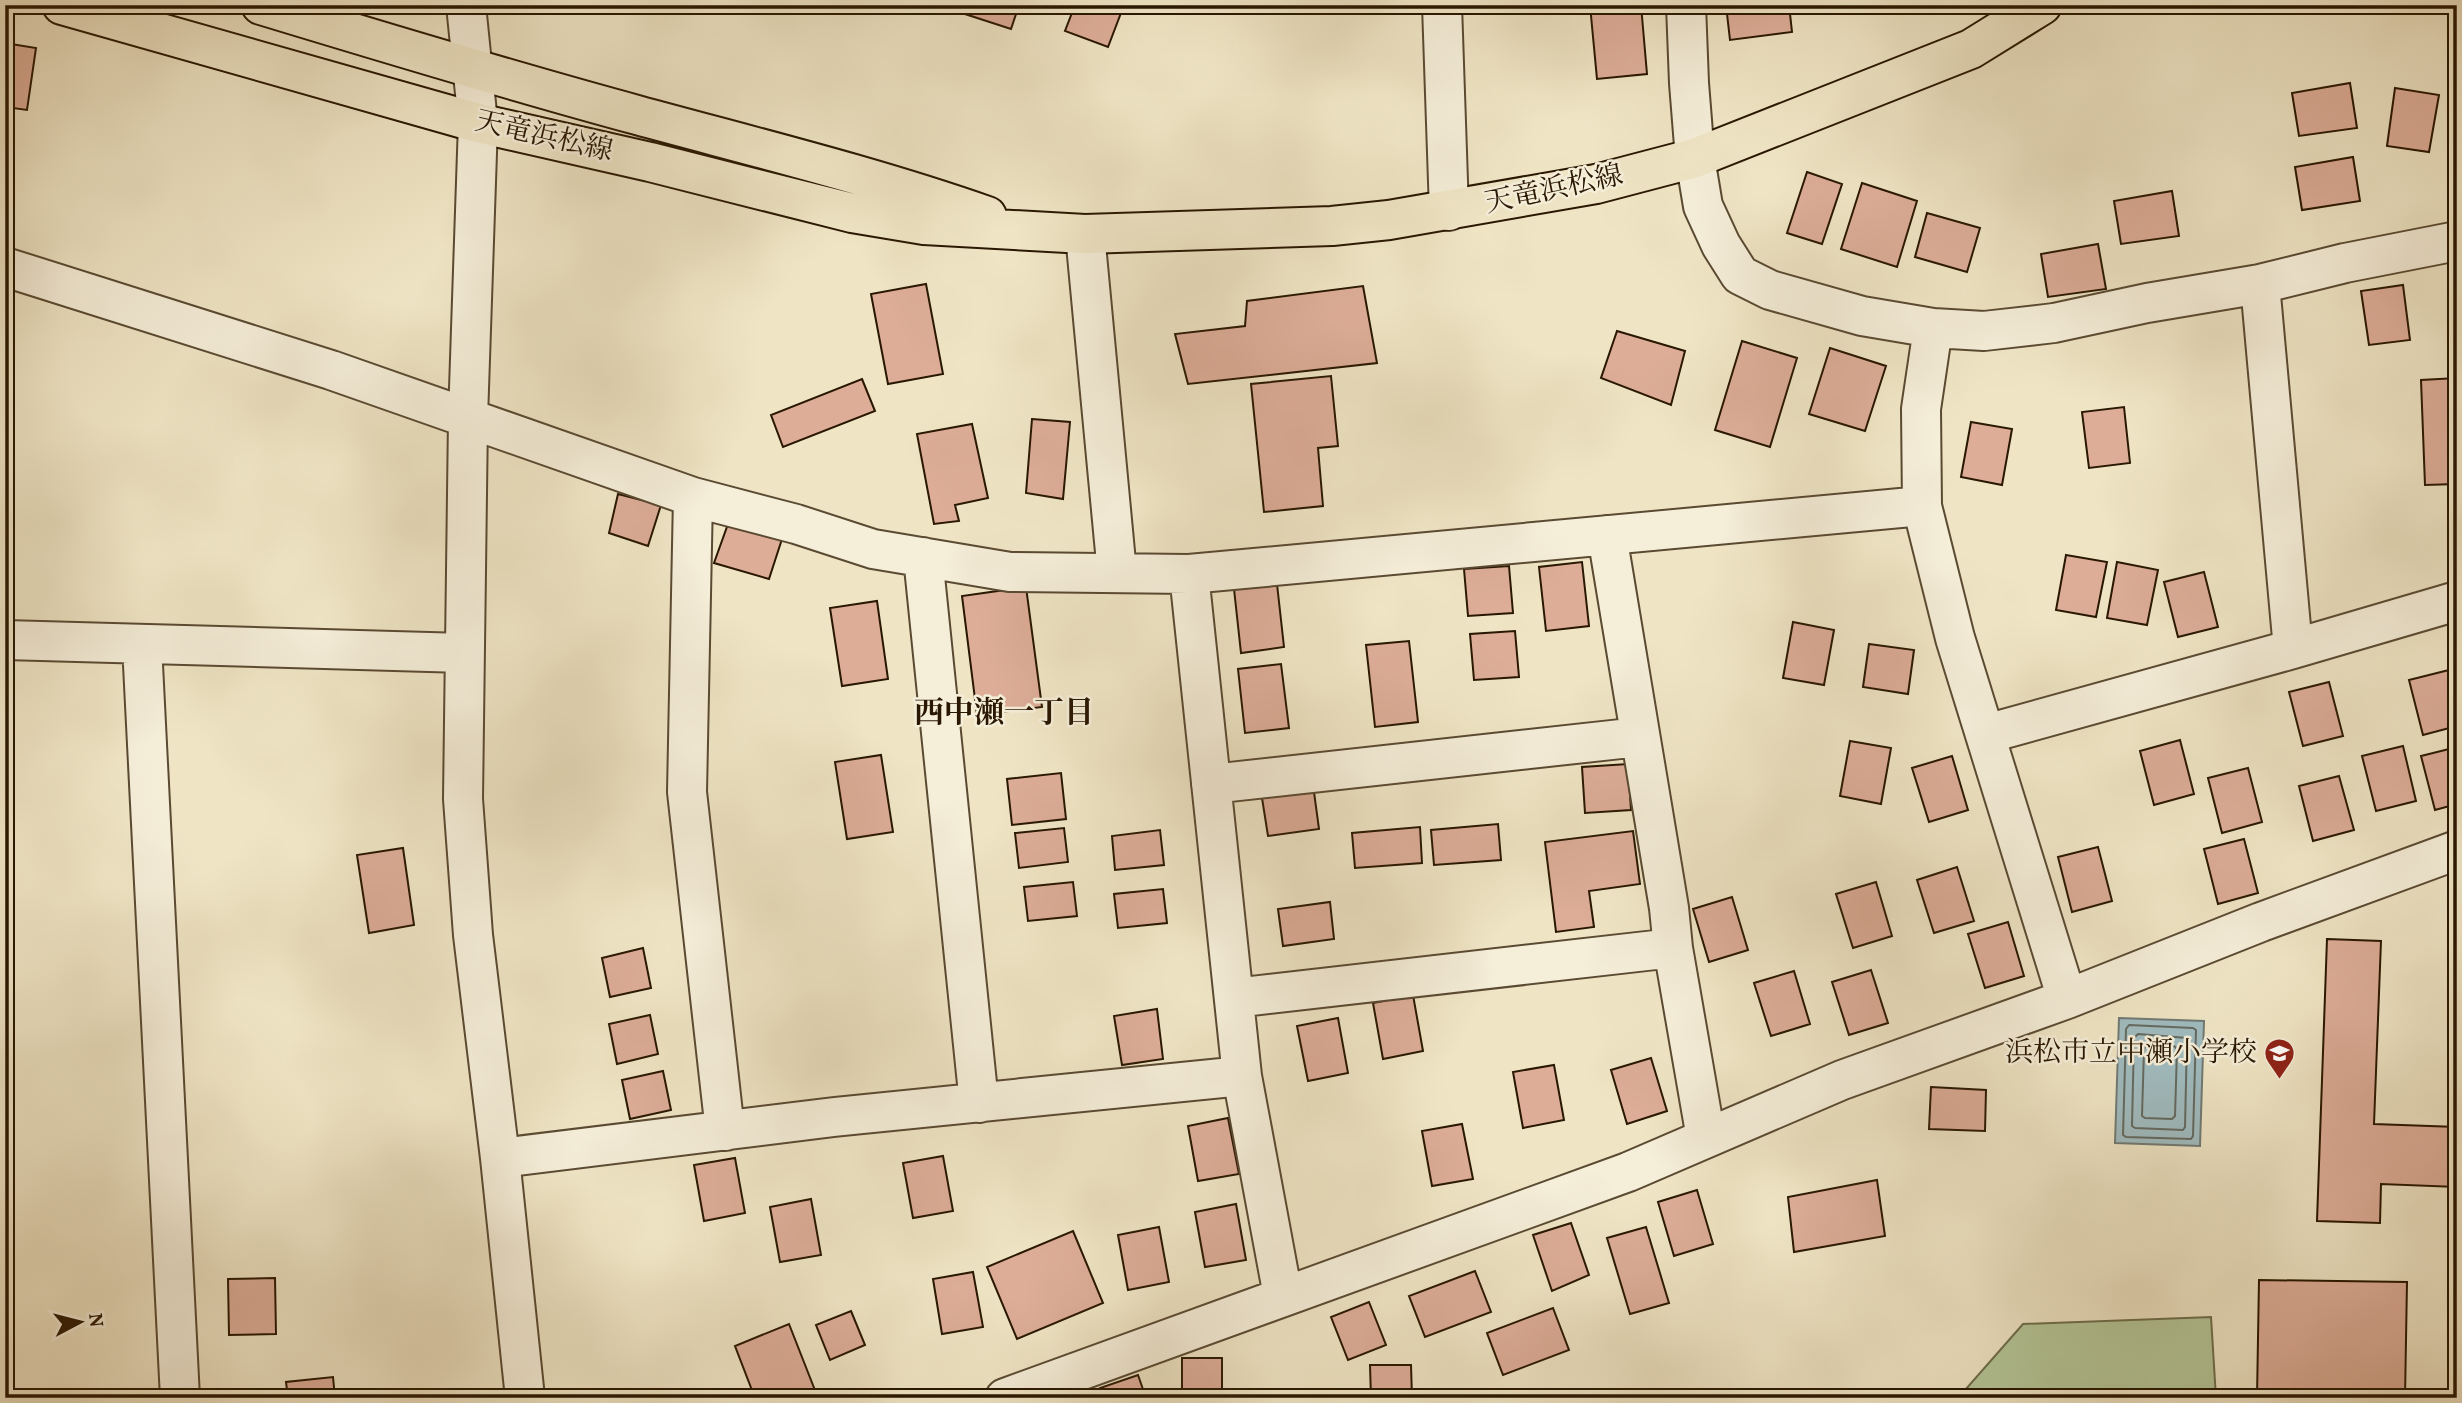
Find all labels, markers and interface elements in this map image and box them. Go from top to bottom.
street label: 天竜浜松線 [471,102,617,172]
street label: 天竜浜松線 [1481,156,1627,224]
district label: 西中瀬一丁目 [914,693,1094,735]
place label: 浜松市立中瀬小学校 [2005,1034,2257,1073]
school or university icon: 浜松市立中瀬小学校 [2263,1036,2297,1080]
north arrow [46,1288,116,1358]
text: N [81,1312,109,1329]

